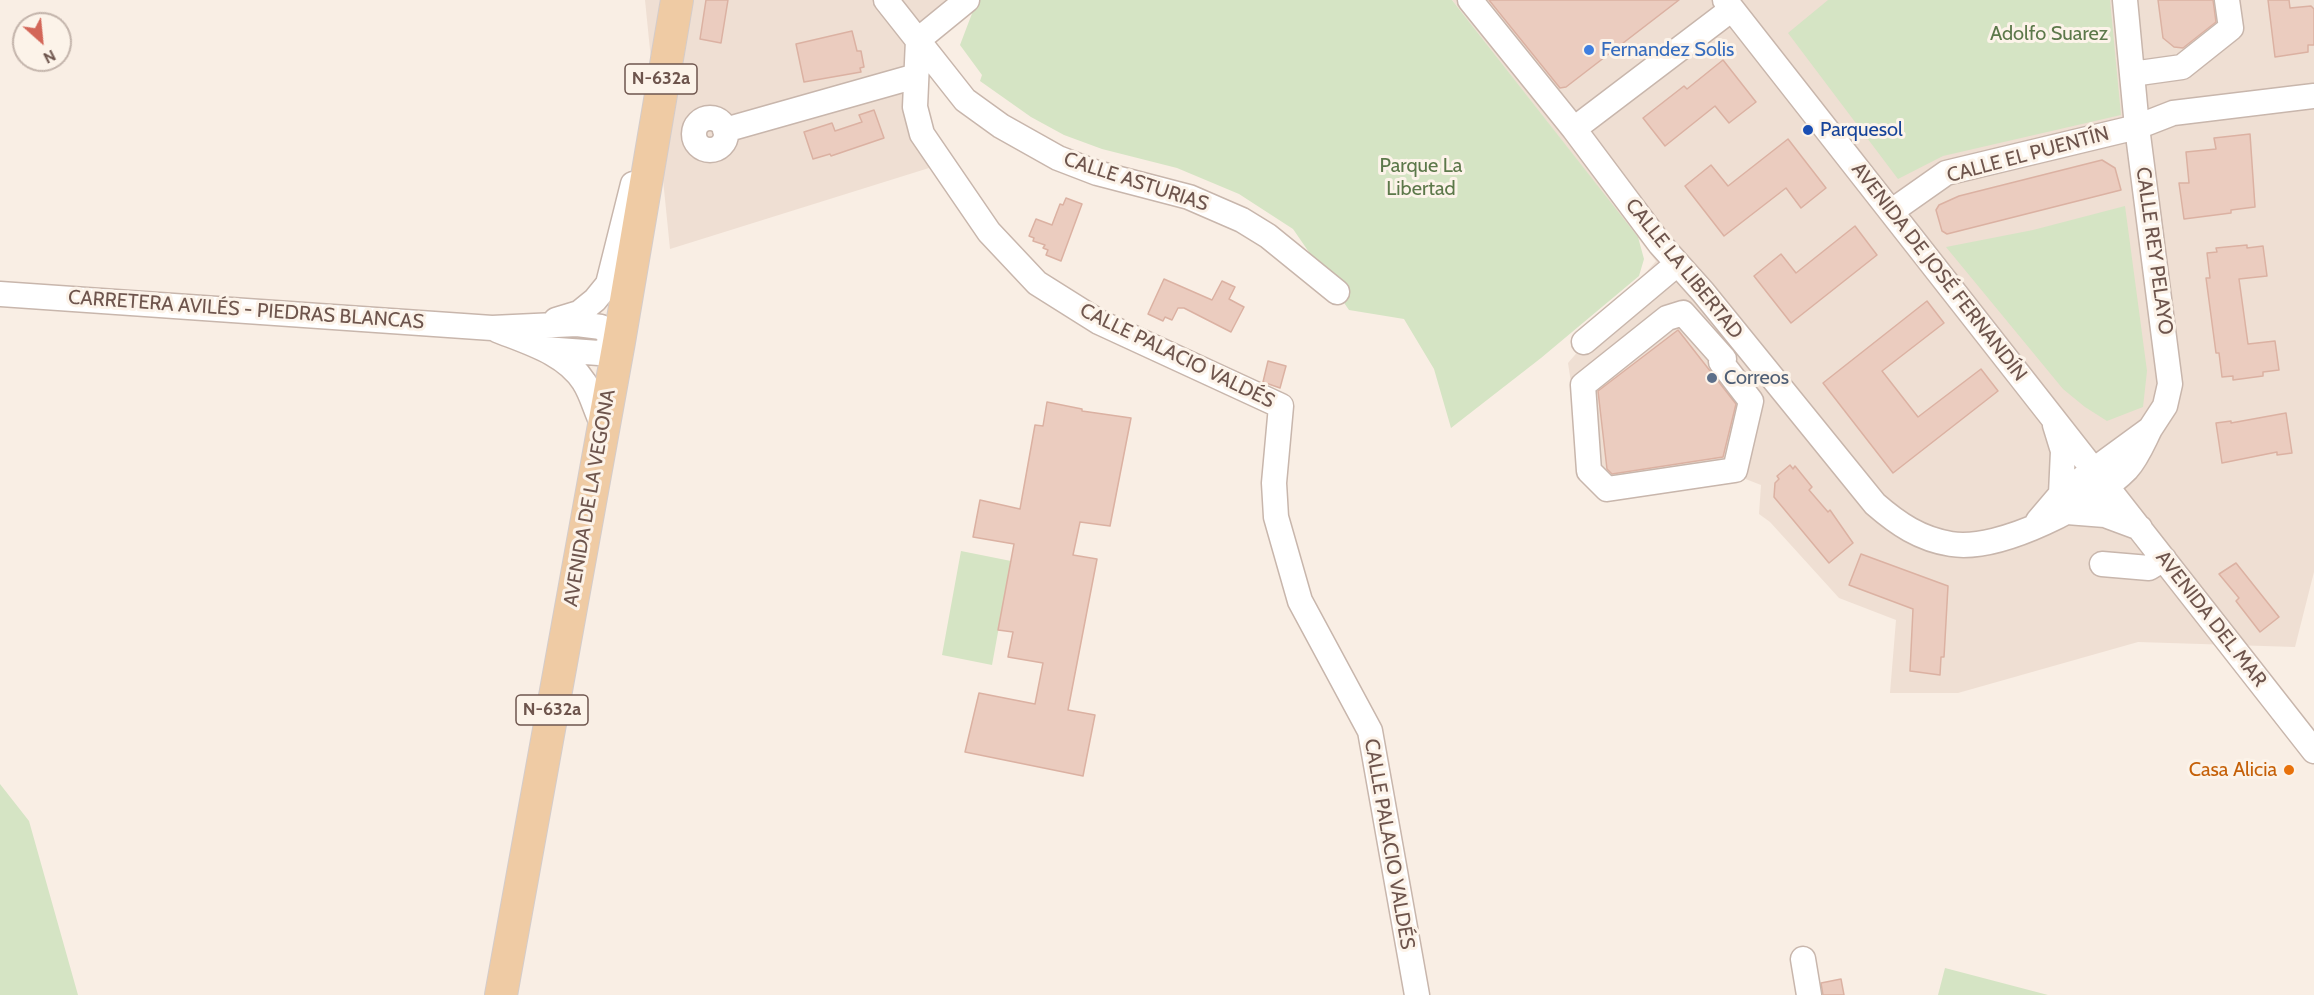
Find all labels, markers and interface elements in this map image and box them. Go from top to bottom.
north arrow [12,12,72,72]
park label: Adolfo Suarez [1990,22,2108,46]
place label: Fernandez Solis [1601,38,1734,62]
marker: Fernandez Solis [1582,43,1596,57]
text: N [40,46,59,68]
road number: N-632a [625,64,697,94]
place label: Parquesol [1820,118,1903,142]
street label: CALLE EL PUENTÍN [1944,122,2112,188]
marker: Parquesol [1801,123,1815,137]
street label: CALLE ASTURIAS [1061,147,1211,217]
park label: Parque La Libertad [1380,154,1462,201]
street label: AVENIDA DE JOSÉ FERNANDÍN [1846,158,2032,386]
street label: CALLE REY PELAYO [2130,166,2178,336]
street label: CALLE LA LIBERTAD [1620,194,1748,344]
street label: CARRETERA AVILÉS - PIEDRAS BLANCAS [67,286,425,334]
street label: CALLE PALACIO VALDÉS [1076,298,1278,414]
place label: Correos [1724,366,1789,390]
marker: Correos [1705,371,1719,385]
street label: AVENIDA DE LA VEGONA [559,387,621,609]
street label: AVENIDA DEL MAR [2151,546,2271,692]
road number: N-632a [516,695,588,725]
street label: CALLE PALACIO VALDÉS [1359,737,1419,951]
place label: Casa Alicia [2189,758,2277,782]
marker: Casa Alicia [2282,763,2296,777]

